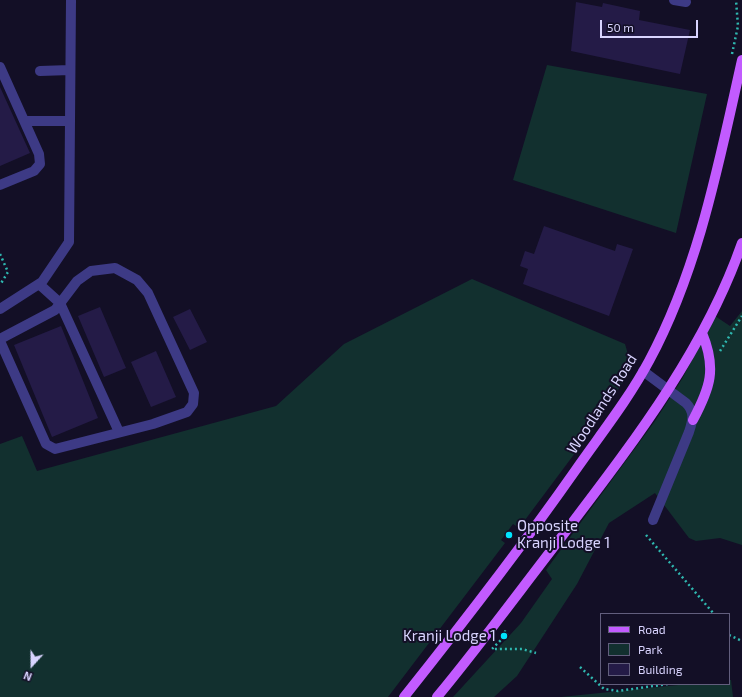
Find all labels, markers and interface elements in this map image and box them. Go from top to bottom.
scale bar [602,12,700,38]
text: 50 m [607,20,634,34]
street label: Woodlands Road [563,351,641,457]
place label: Opposite Kranji Lodge 1 [517,517,610,552]
marker: Opposite Kranji Lodge 1 [504,530,514,540]
legend [600,613,730,685]
text: Road [638,622,666,636]
place label: Kranji Lodge 1 [403,627,496,645]
marker: Kranji Lodge 1 [499,631,509,641]
text: Park [638,642,663,656]
north arrow [12,645,52,685]
text: Building [638,662,682,676]
text: N [21,669,34,684]

